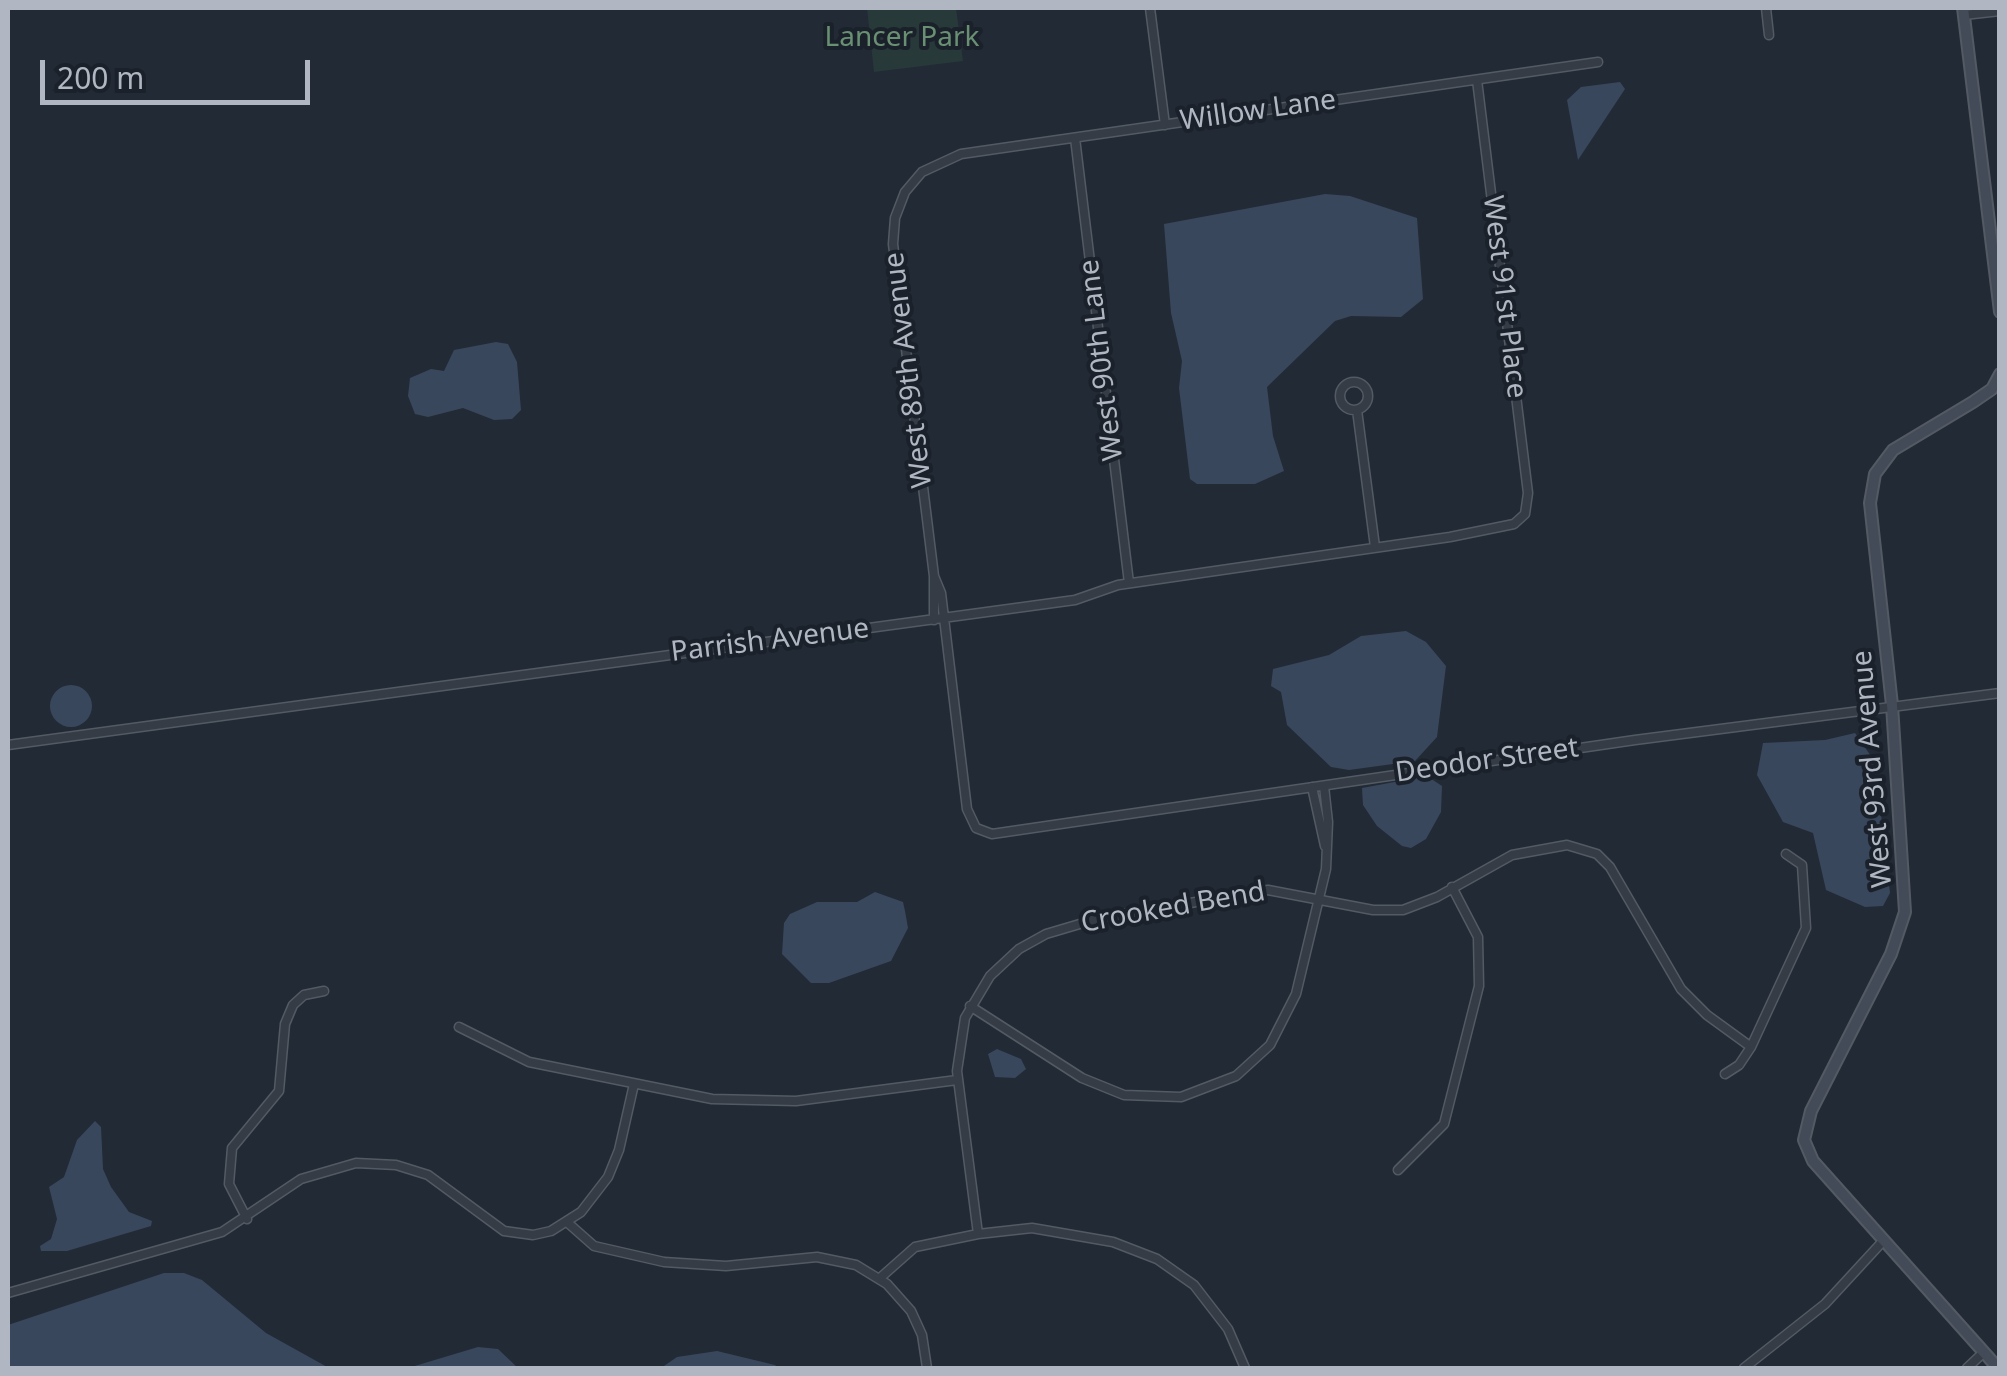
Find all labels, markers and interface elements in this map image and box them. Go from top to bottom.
park label: Lancer Park [825,21,979,55]
scale bar [45,40,315,102]
text: 200 m [57,57,144,98]
street label: Willow Lane [1178,83,1338,139]
street label: West 91st Place [1475,194,1533,400]
street label: West 89th Avenue [878,250,940,490]
street label: West 90th Lane [1073,258,1131,462]
street label: Parrish Avenue [669,612,871,670]
street label: West 93rd Avenue [1846,649,1900,889]
street label: Deodor Street [1393,732,1581,790]
street label: Crooked Bend [1078,875,1268,941]

